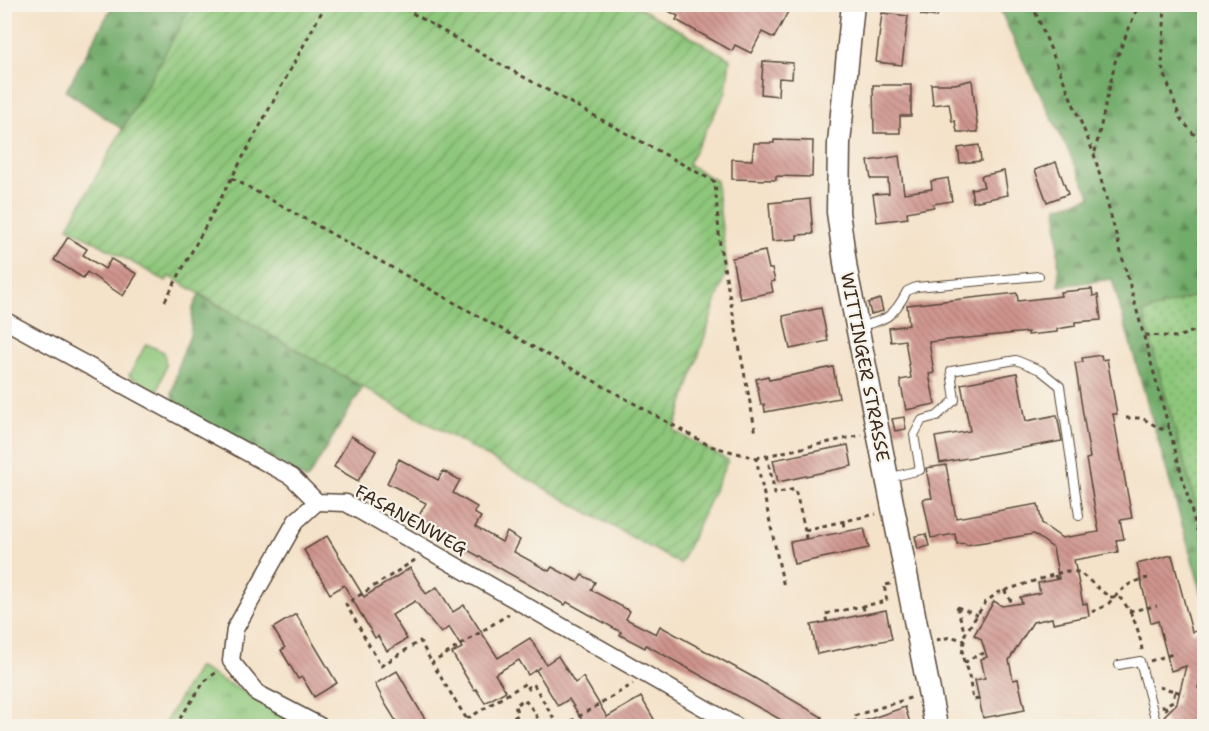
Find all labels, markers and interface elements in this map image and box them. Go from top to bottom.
street label: WITTINGER STRASSE [835,270,895,464]
street label: FASANENWEG [351,479,472,561]

